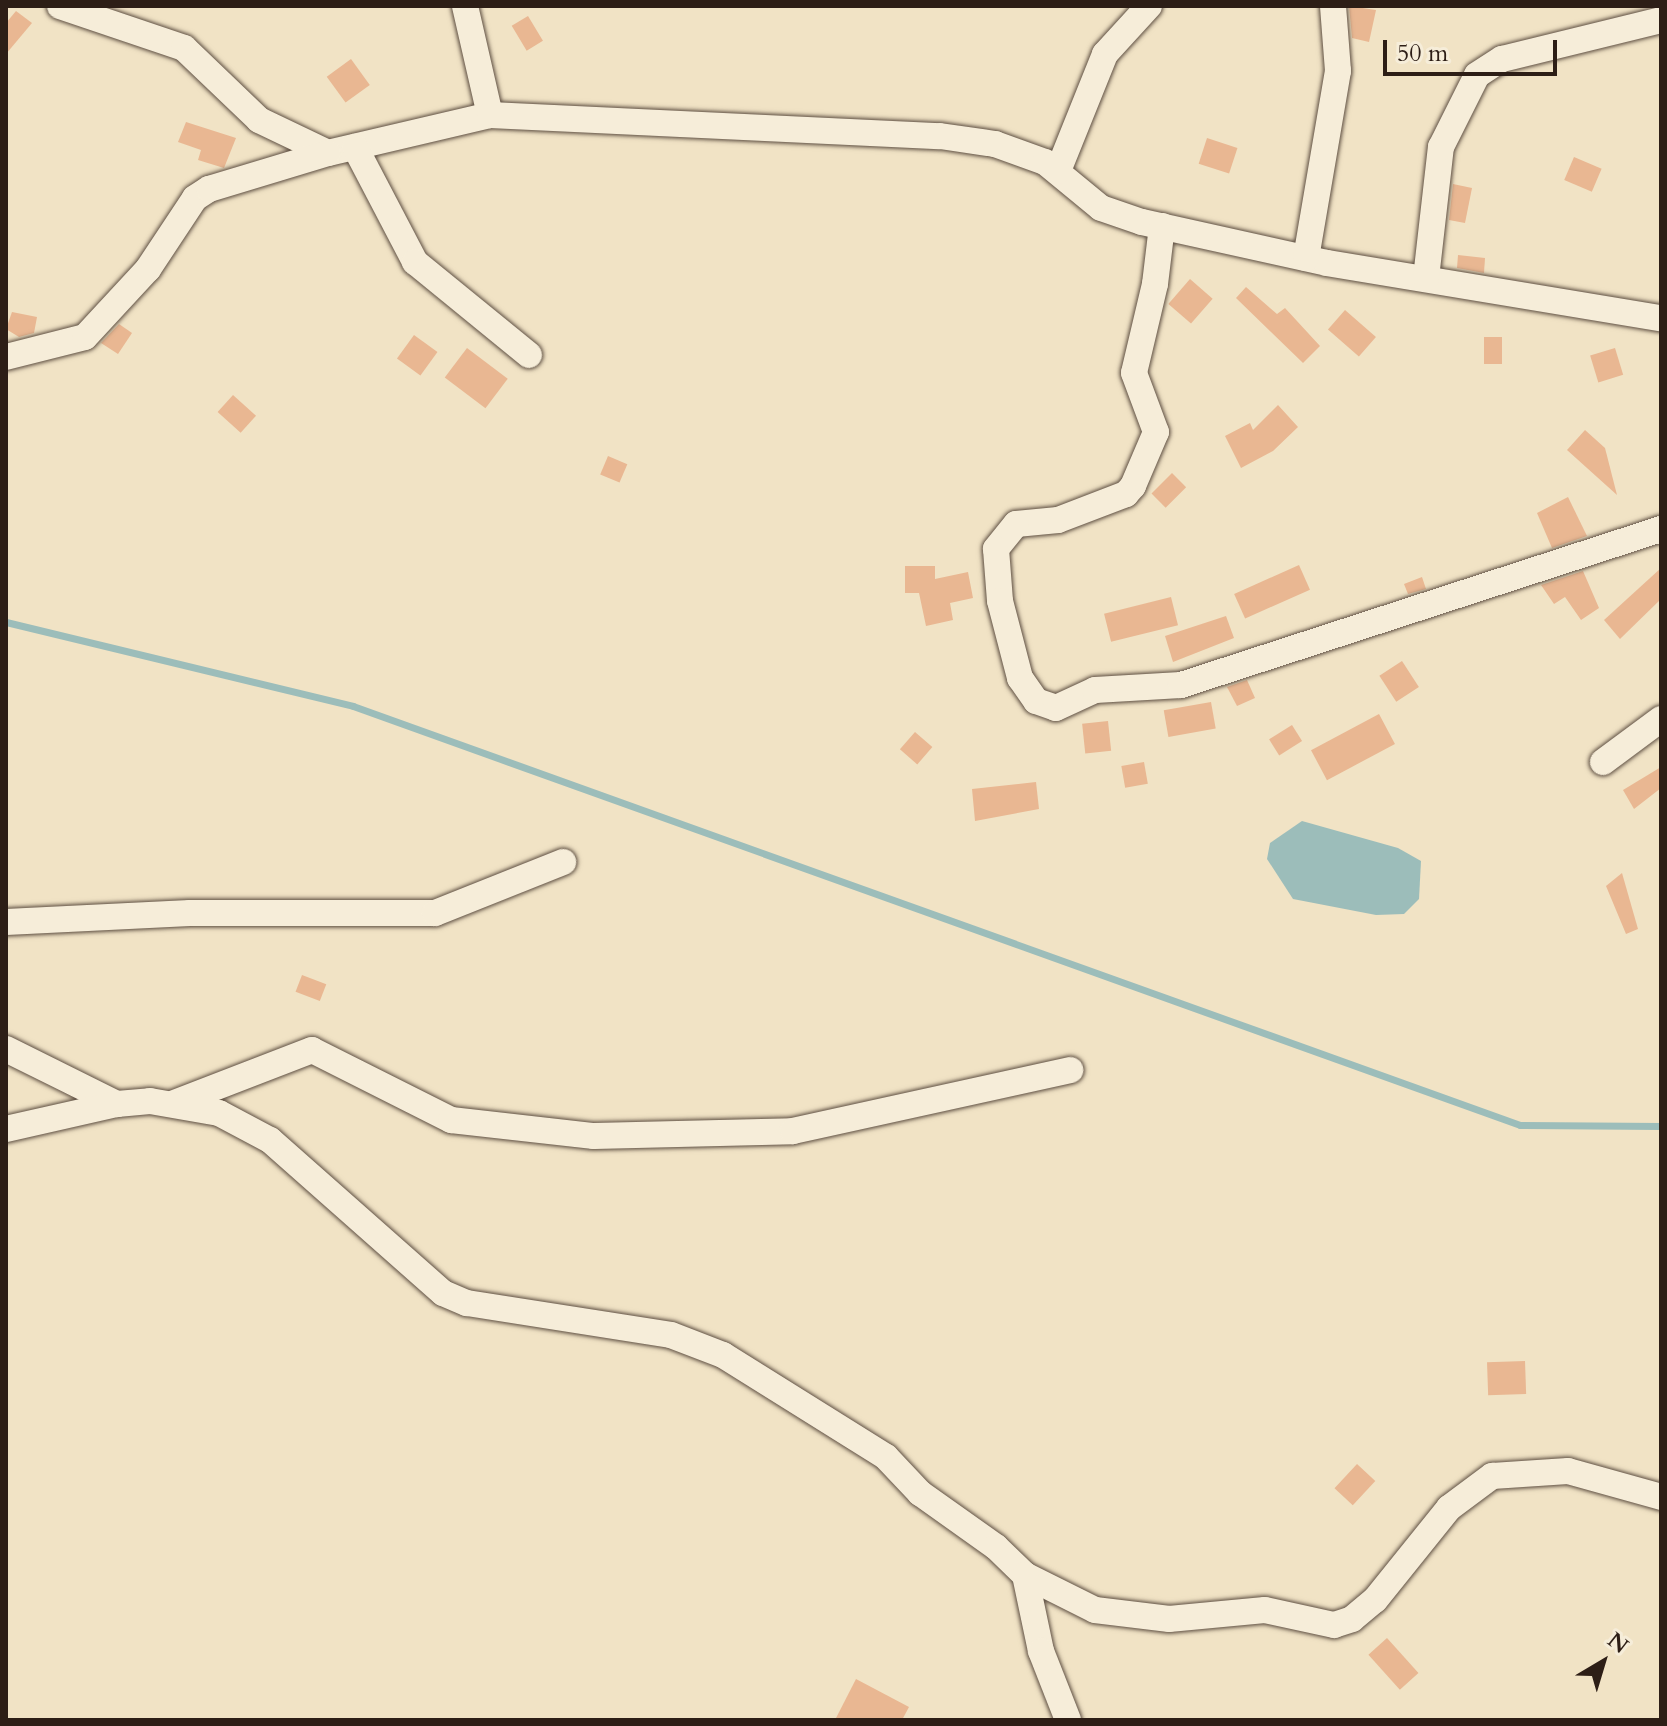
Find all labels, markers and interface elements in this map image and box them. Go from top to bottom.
scale bar [1387,24,1561,74]
text: 50 m [1397,37,1448,70]
north arrow [1563,1622,1643,1702]
text: N [1601,1625,1635,1661]

